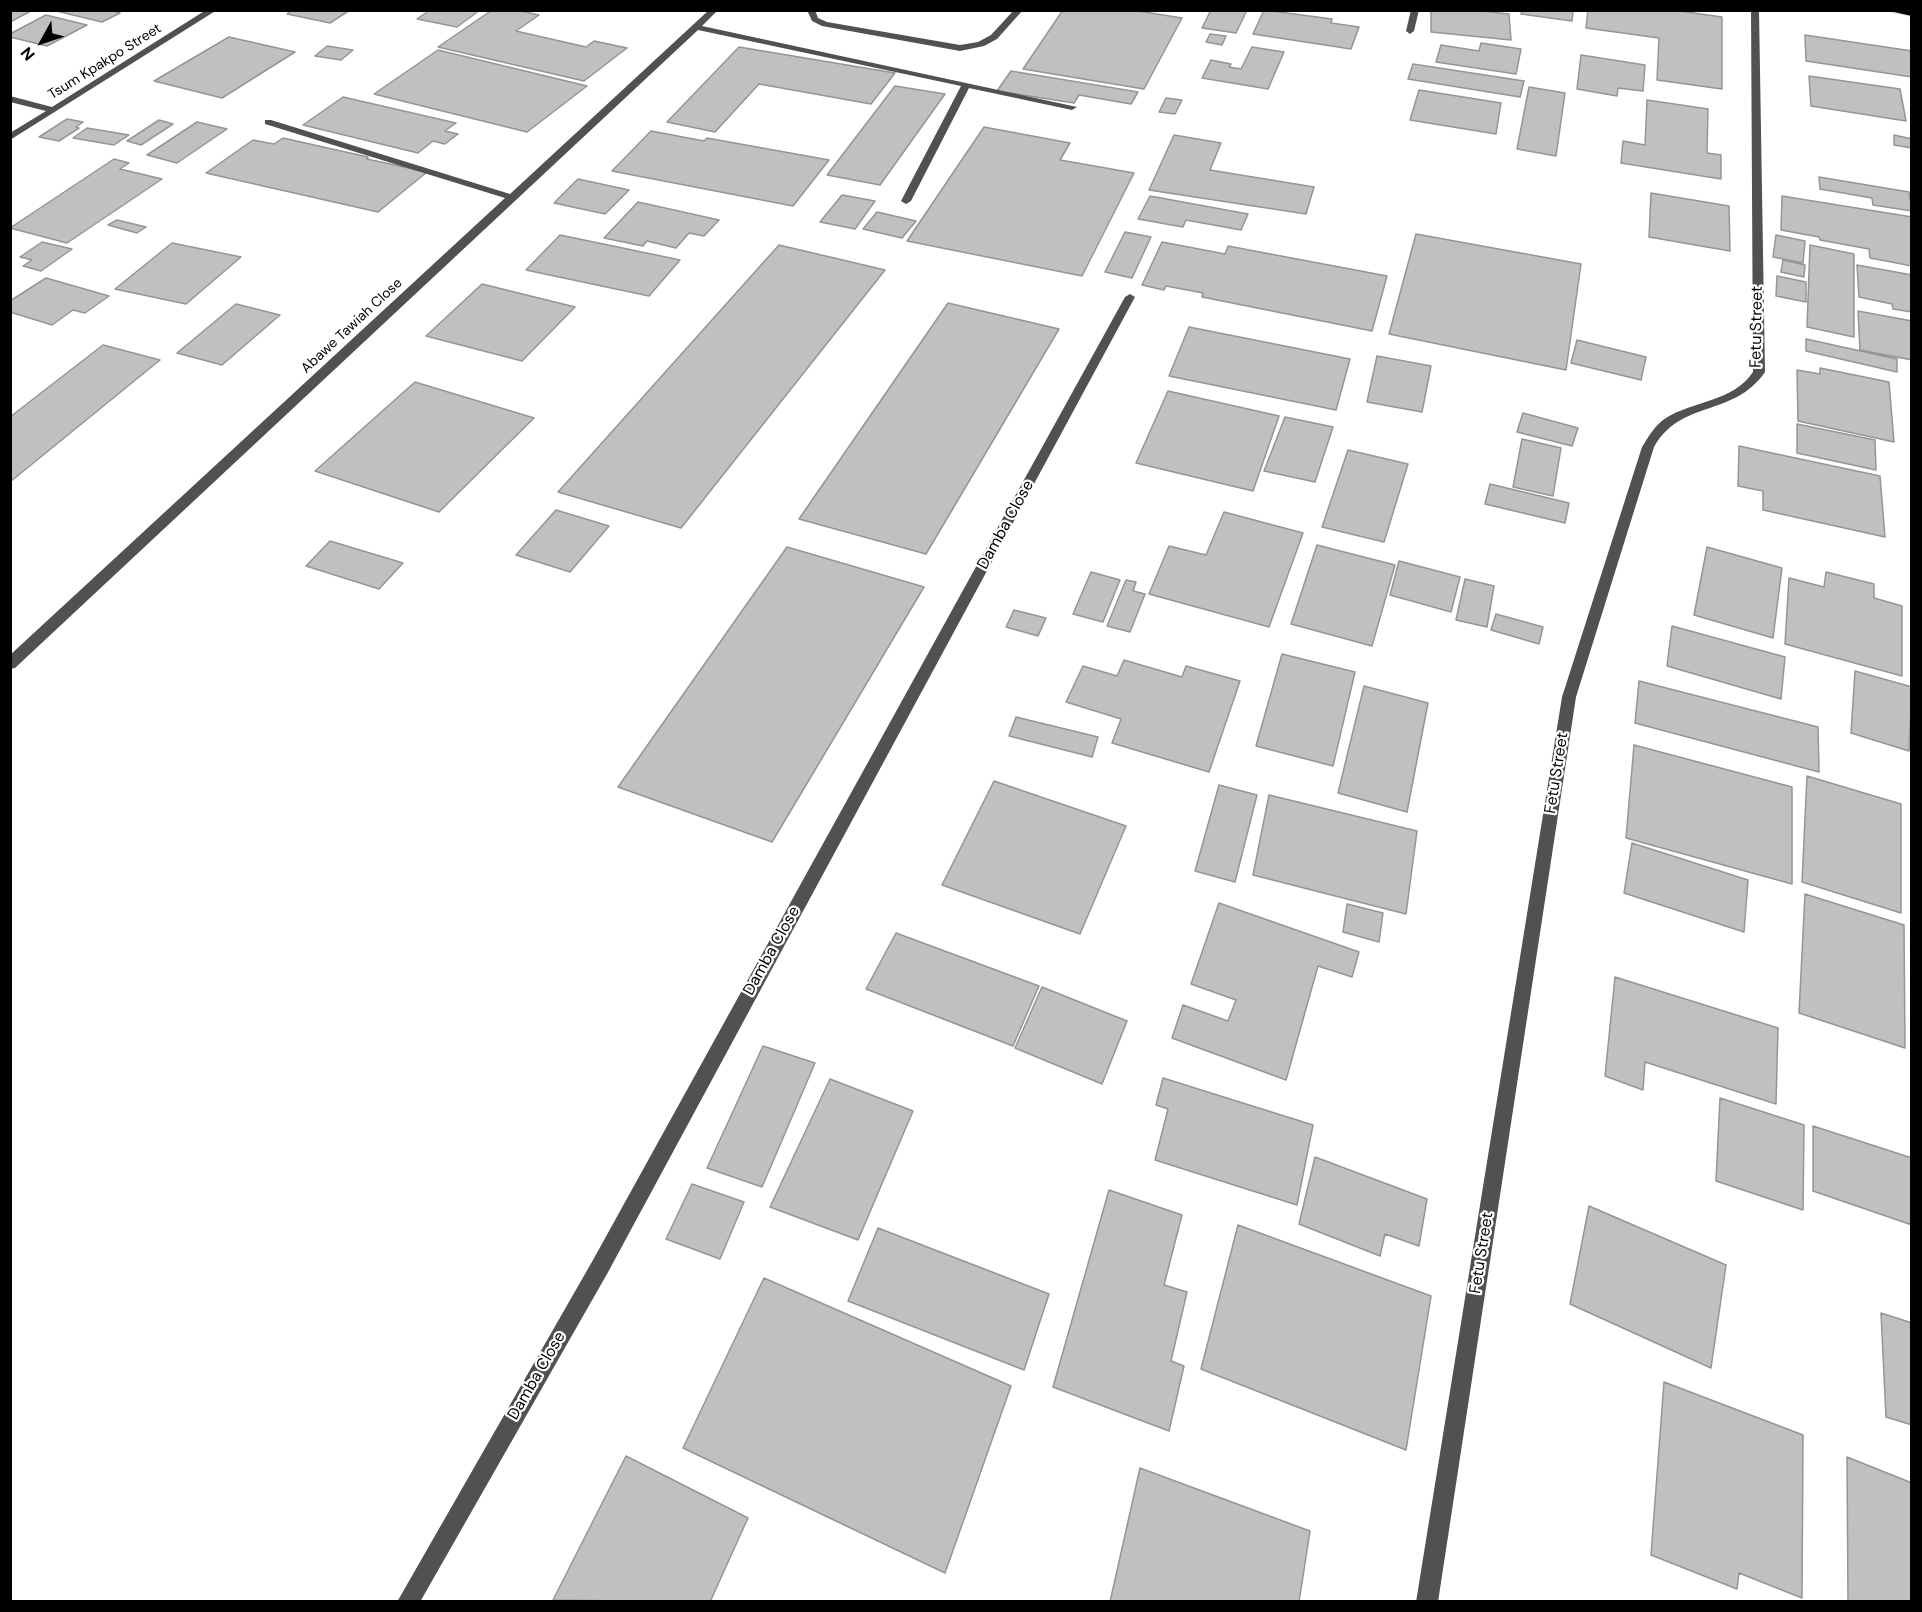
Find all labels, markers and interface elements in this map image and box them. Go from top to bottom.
north arrow [12,12,72,72]
street label: Tsum Kpakpo Street [45,20,165,104]
text: N [16,43,40,65]
street label: Abawe Tawiah Close [298,275,406,377]
street label: Fetu Street [1747,286,1767,368]
street label: Damba Close [974,477,1038,573]
street label: Fetu Street [1541,731,1573,815]
street label: Damba Close [740,903,804,999]
street label: Fetu Street [1466,1211,1498,1295]
street label: Damba Close [504,1329,570,1423]

